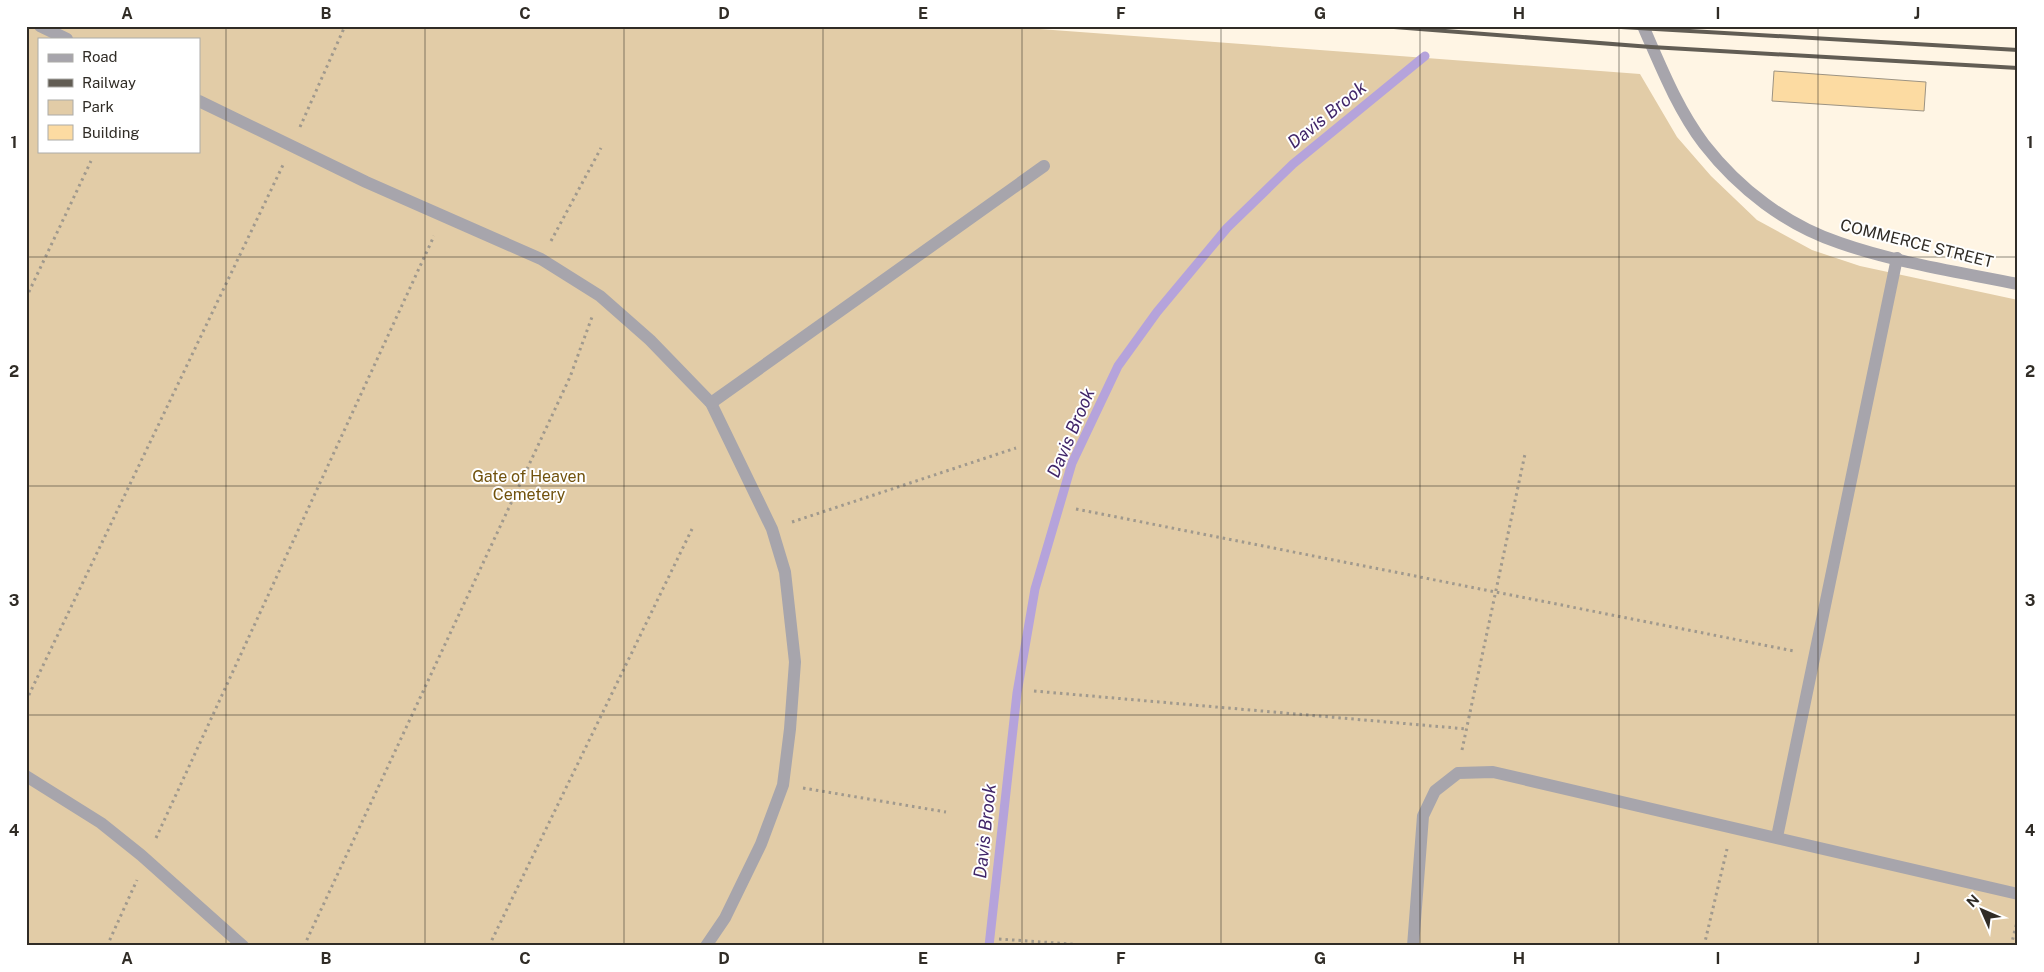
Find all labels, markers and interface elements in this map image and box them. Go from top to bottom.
text: A [121,4,133,23]
text: B [321,4,332,23]
text: C [519,4,531,23]
text: D [718,4,730,23]
text: E [918,4,928,23]
text: F [1116,4,1126,23]
text: G [1314,4,1326,23]
text: H [1513,4,1525,23]
text: I [1716,4,1720,23]
text: J [1914,4,1920,23]
legend [38,38,200,152]
text: Road [82,48,118,65]
text: Railway [82,74,136,91]
water label: Davis Brook [1283,76,1370,153]
text: Park [82,98,114,115]
text: Building [82,124,140,141]
text: 1 [11,133,17,152]
text: 1 [2027,133,2033,152]
street label: COMMERCE STREET [1838,215,1996,272]
text: 2 [9,362,19,381]
text: 2 [2025,362,2035,381]
water label: Davis Brook [1042,385,1099,481]
park label: Gate of Heaven Cemetery [472,467,586,504]
text: 3 [9,591,19,610]
text: 3 [2025,591,2035,610]
water label: Davis Brook [969,782,1000,879]
text: 4 [9,821,20,840]
text: 4 [2025,821,2036,840]
north arrow [1956,884,2006,934]
text: N [1963,891,1982,910]
text: A [121,949,133,968]
text: B [321,949,332,968]
text: C [519,949,531,968]
text: D [718,949,730,968]
text: E [918,949,928,968]
text: F [1116,949,1126,968]
text: G [1314,949,1326,968]
text: H [1513,949,1525,968]
text: I [1716,949,1720,968]
text: J [1914,949,1920,968]

